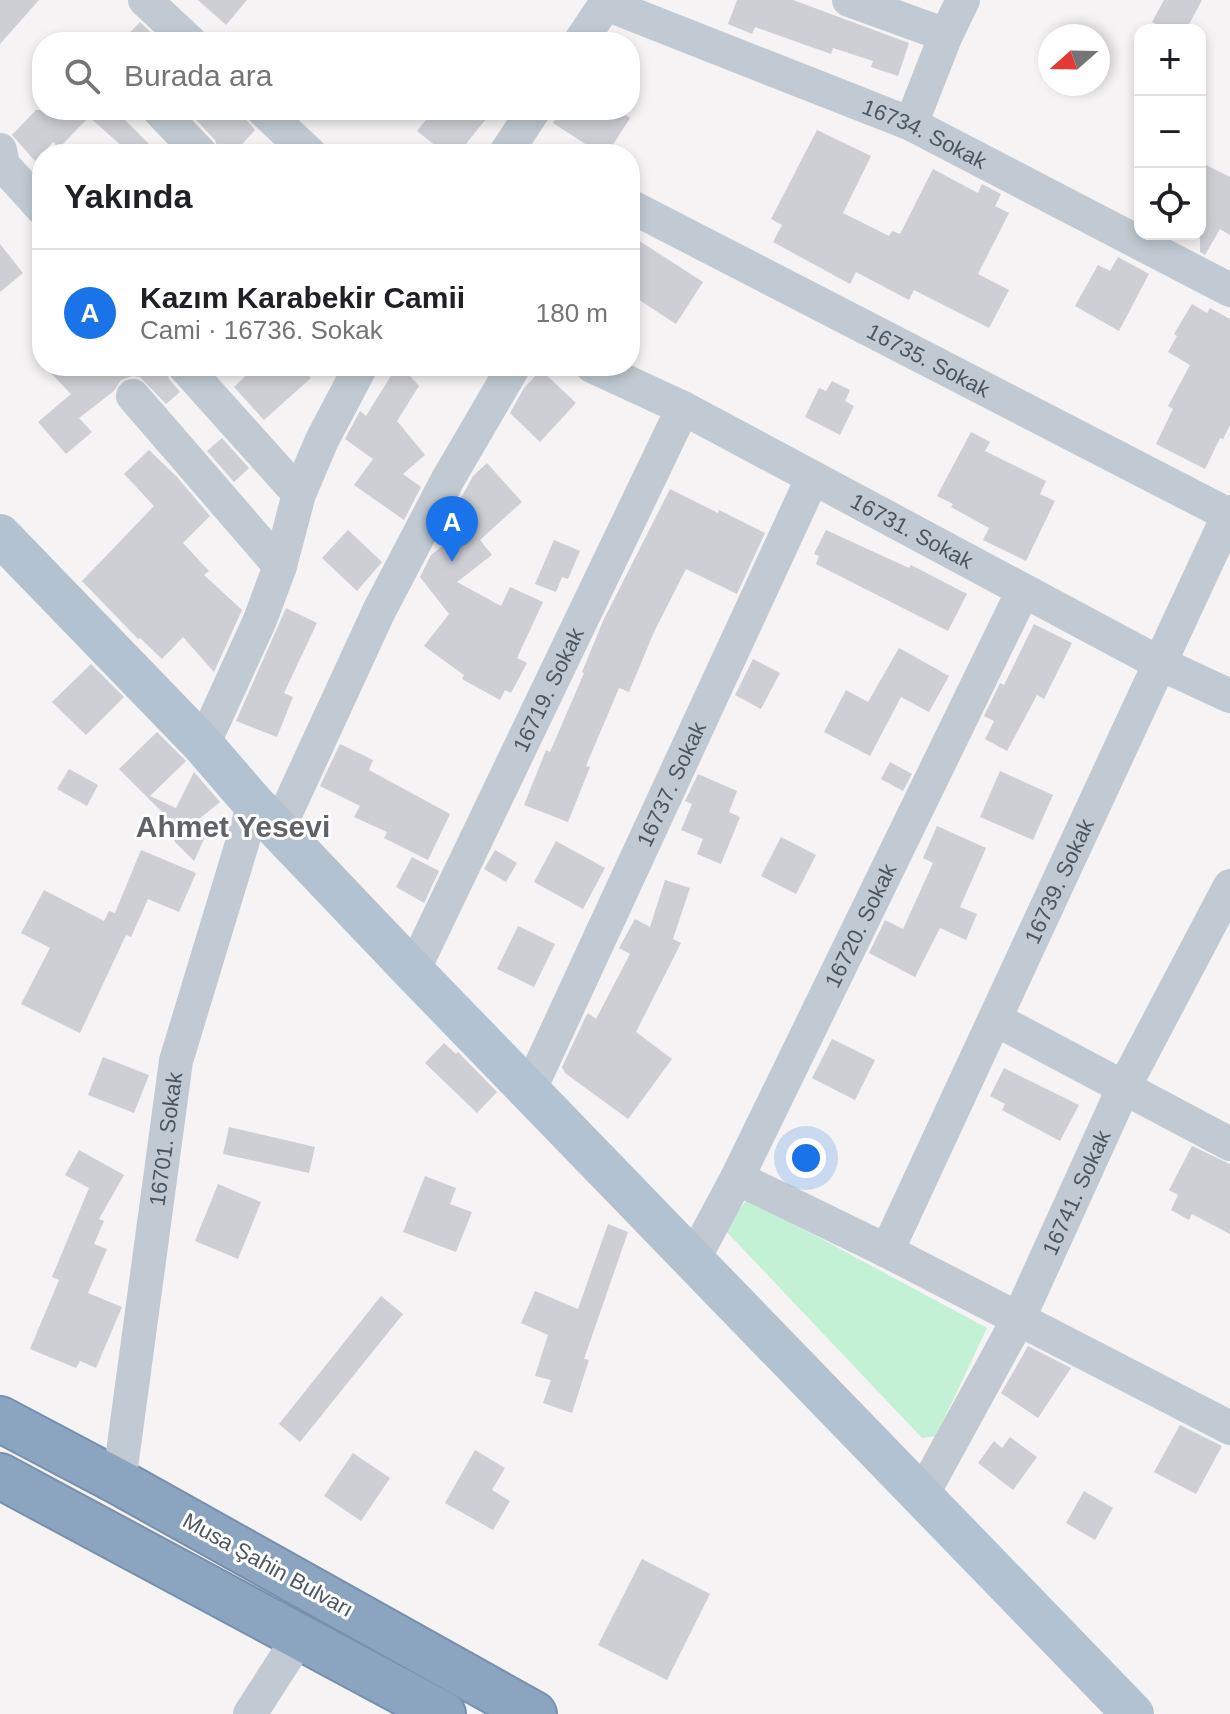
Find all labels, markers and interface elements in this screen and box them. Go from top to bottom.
north arrow [1038,24,1110,96]
map controls [1134,24,1206,240]
button: + [1134,24,1206,96]
search box [32,32,640,120]
icon: search [60,54,104,98]
text: Burada ara [124,59,272,92]
street label: 16734. Sokak [859,94,992,174]
button: − [1134,96,1206,168]
button: locate [1134,168,1206,240]
text: Yakında [64,177,193,215]
text: Kazım Karabekir Camii [140,281,465,314]
text: A [81,298,99,328]
text: 180 m [536,298,608,328]
text: Cami · 16736. Sokak [140,315,383,345]
street label: 16735. Sokak [863,318,995,402]
street label: 16731. Sokak [847,488,978,574]
pin: A [426,496,478,562]
street label: 16719. Sokak [508,623,589,756]
street label: 16737. Sokak [631,717,711,850]
district label: Ahmet Yesevi [136,810,330,843]
street label: 16739. Sokak [1019,814,1099,947]
street label: 16720. Sokak [819,859,901,991]
street label: 16701. Sokak [144,1070,187,1208]
street label: 16741. Sokak [1037,1125,1116,1259]
your location [786,1138,826,1178]
street label: Musa Şahin Bulvarı [179,1508,357,1622]

